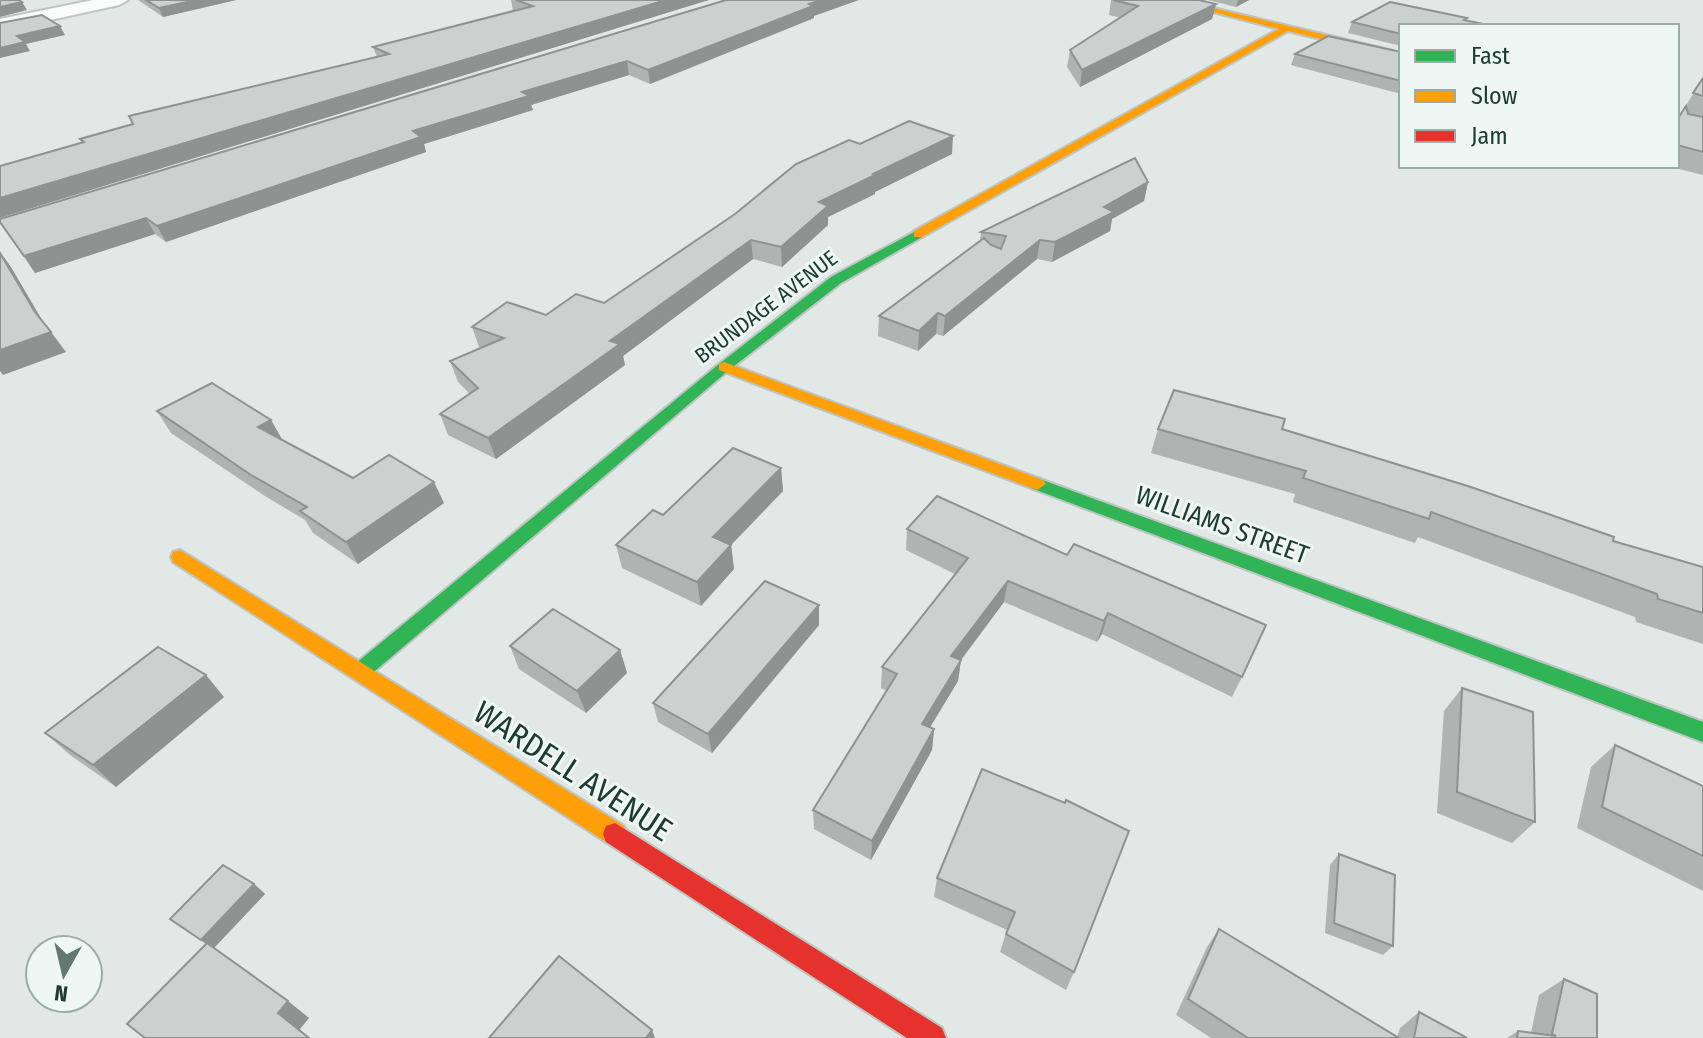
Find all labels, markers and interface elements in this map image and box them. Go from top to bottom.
legend [1399,24,1679,168]
text: Fast [1471,42,1510,70]
text: Slow [1471,82,1518,110]
text: Jam [1471,122,1508,150]
street label: BRUNDAGE AVENUE [689,245,843,369]
street label: WILLIAMS STREET [1131,479,1313,571]
street label: WARDELL AVENUE [467,693,679,849]
north arrow [24,934,104,1014]
text: N [53,979,70,1008]

